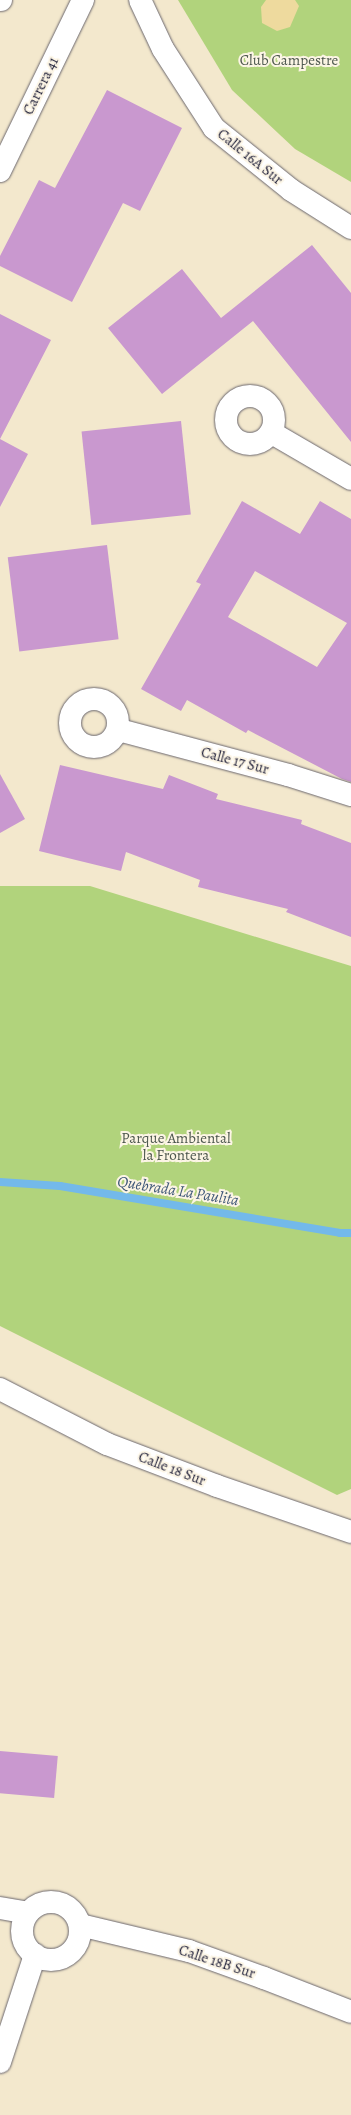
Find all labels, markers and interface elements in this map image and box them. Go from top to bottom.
park label: Club Campestre [240,52,338,70]
street label: Carrera 41 [19,54,63,118]
street label: Calle 16A Sur [214,125,286,189]
street label: Calle 17 Sur [199,743,271,779]
park label: Parque Ambiental la Frontera [121,1129,231,1164]
water label: Quebrada La Paulita [116,1172,240,1210]
street label: Calle 18 Sur [136,1448,208,1490]
street label: Calle 18B Sur [176,1941,258,1983]

